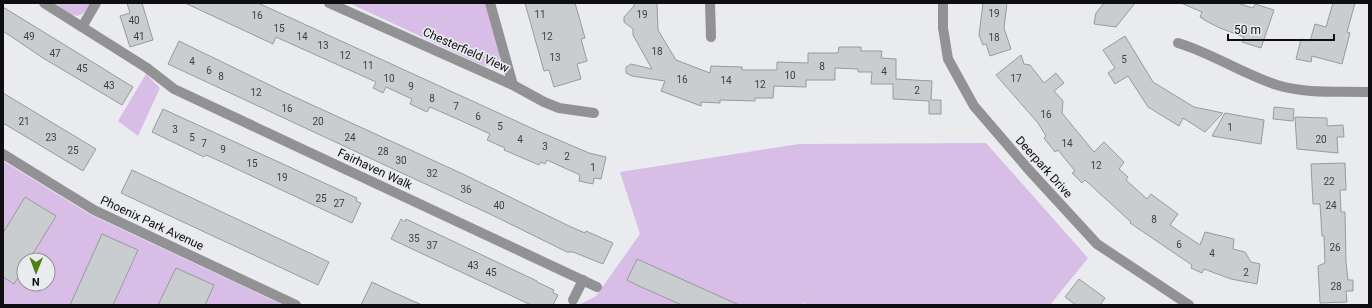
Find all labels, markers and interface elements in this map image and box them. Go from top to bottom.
house number: 19 [988,8,1000,19]
house number: 11 [534,9,546,20]
house number: 19 [636,9,648,20]
house number: 16 [251,10,263,21]
house number: 40 [128,15,140,26]
scale bar [1228,16,1334,42]
house number: 15 [273,23,285,34]
text: 50 m [1234,23,1261,37]
street label: Chesterfield View [421,25,511,75]
house number: 49 [23,31,35,42]
house number: 41 [133,31,145,42]
house number: 14 [296,31,308,42]
house number: 12 [541,31,553,42]
house number: 18 [988,32,1000,43]
house number: 13 [317,40,329,51]
house number: 18 [651,46,663,57]
house number: 47 [49,48,61,59]
house number: 12 [339,50,351,61]
house number: 13 [549,52,561,63]
house number: 5 [1121,54,1127,65]
house number: 4 [189,56,195,67]
house number: 11 [362,60,374,71]
house number: 8 [819,61,825,72]
house number: 45 [76,63,88,74]
house number: 6 [206,65,212,76]
house number: 4 [881,66,887,77]
house number: 10 [784,70,796,81]
house number: 8 [218,71,224,82]
house number: 10 [383,73,395,84]
house number: 17 [1010,73,1022,84]
house number: 16 [676,74,688,85]
house number: 14 [720,75,732,86]
house number: 12 [754,79,766,90]
house number: 43 [103,80,115,91]
house number: 9 [408,81,414,92]
house number: 2 [914,85,920,96]
house number: 12 [250,87,262,98]
house number: 8 [429,93,435,104]
house number: 7 [453,101,459,112]
house number: 16 [281,103,293,114]
house number: 16 [1040,109,1052,120]
house number: 6 [475,111,481,122]
house number: 21 [18,116,30,127]
house number: 20 [312,116,324,127]
house number: 5 [497,121,503,132]
house number: 1 [1227,122,1233,133]
house number: 3 [172,124,178,135]
house number: 23 [45,132,57,143]
house number: 5 [189,132,195,143]
house number: 24 [344,132,356,143]
street label: Deerpark Drive [1013,133,1075,201]
house number: 4 [517,134,523,145]
house number: 20 [1315,134,1327,145]
house number: 7 [201,138,207,149]
house number: 14 [1061,138,1073,149]
house number: 3 [542,141,548,152]
house number: 9 [220,144,226,155]
house number: 25 [67,145,79,156]
street label: Fairhaven Walk [335,146,415,193]
house number: 28 [377,146,389,157]
house number: 2 [564,151,570,162]
house number: 30 [395,155,407,166]
house number: 15 [246,158,258,169]
house number: 12 [1090,160,1102,171]
house number: 1 [590,162,596,173]
house number: 32 [426,168,438,179]
house number: 19 [276,172,288,183]
house number: 22 [1323,176,1335,187]
house number: 36 [460,184,472,195]
street label: Phoenix Park Avenue [98,193,206,253]
house number: 25 [315,193,327,204]
house number: 27 [333,198,345,209]
house number: 40 [493,200,505,211]
house number: 24 [1325,200,1337,211]
house number: 8 [1151,214,1157,225]
house number: 35 [408,233,420,244]
house number: 6 [1176,239,1182,250]
house number: 37 [426,240,438,251]
house number: 26 [1329,242,1341,253]
house number: 4 [1209,248,1215,259]
north arrow [16,252,56,292]
house number: 43 [467,260,479,271]
house number: 45 [485,267,497,278]
house number: 2 [1243,267,1249,278]
text: N [32,275,40,288]
house number: 28 [1330,281,1342,292]

